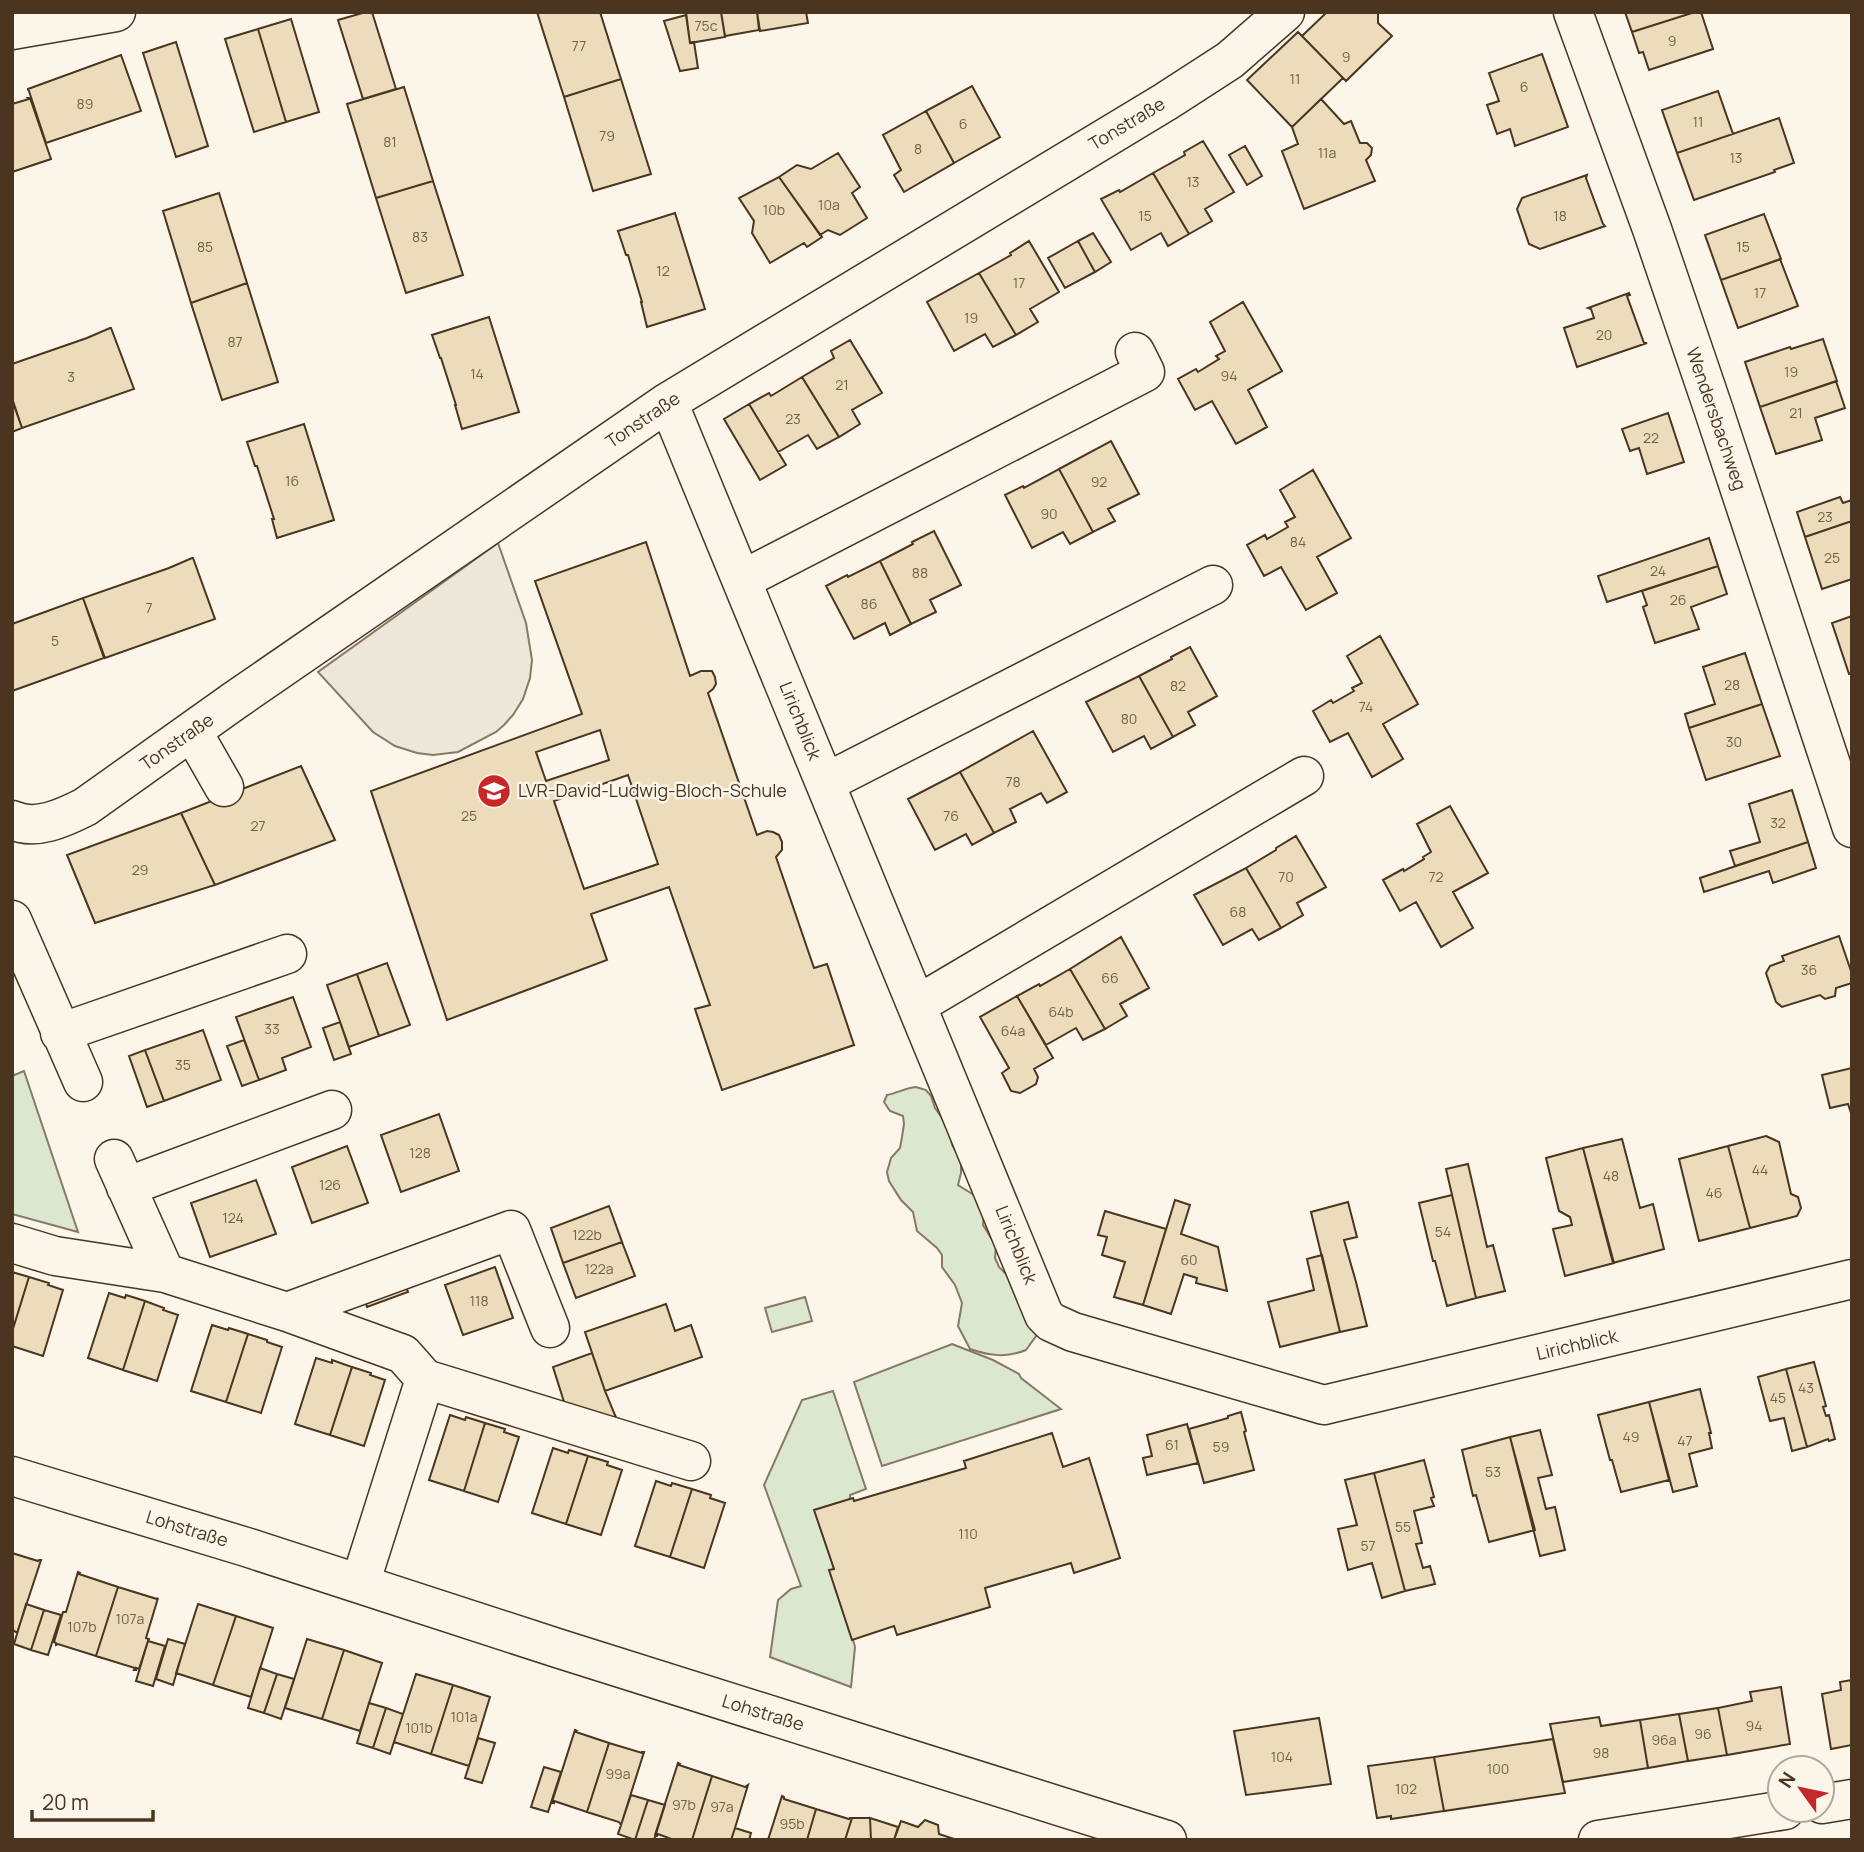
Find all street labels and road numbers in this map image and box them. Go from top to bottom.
street label: Tonstraße [1084,91,1169,155]
street label: Wendersbachweg [1681,344,1753,493]
street label: Tonstraße [601,386,684,453]
street label: Lirichblick [774,678,828,764]
street label: Tonstraße [135,707,218,775]
street label: Lirichblick [990,1202,1044,1288]
street label: Lirichblick [1534,1323,1621,1365]
street label: Lohstraße [143,1504,231,1552]
street label: Lohstraße [719,1688,807,1736]

